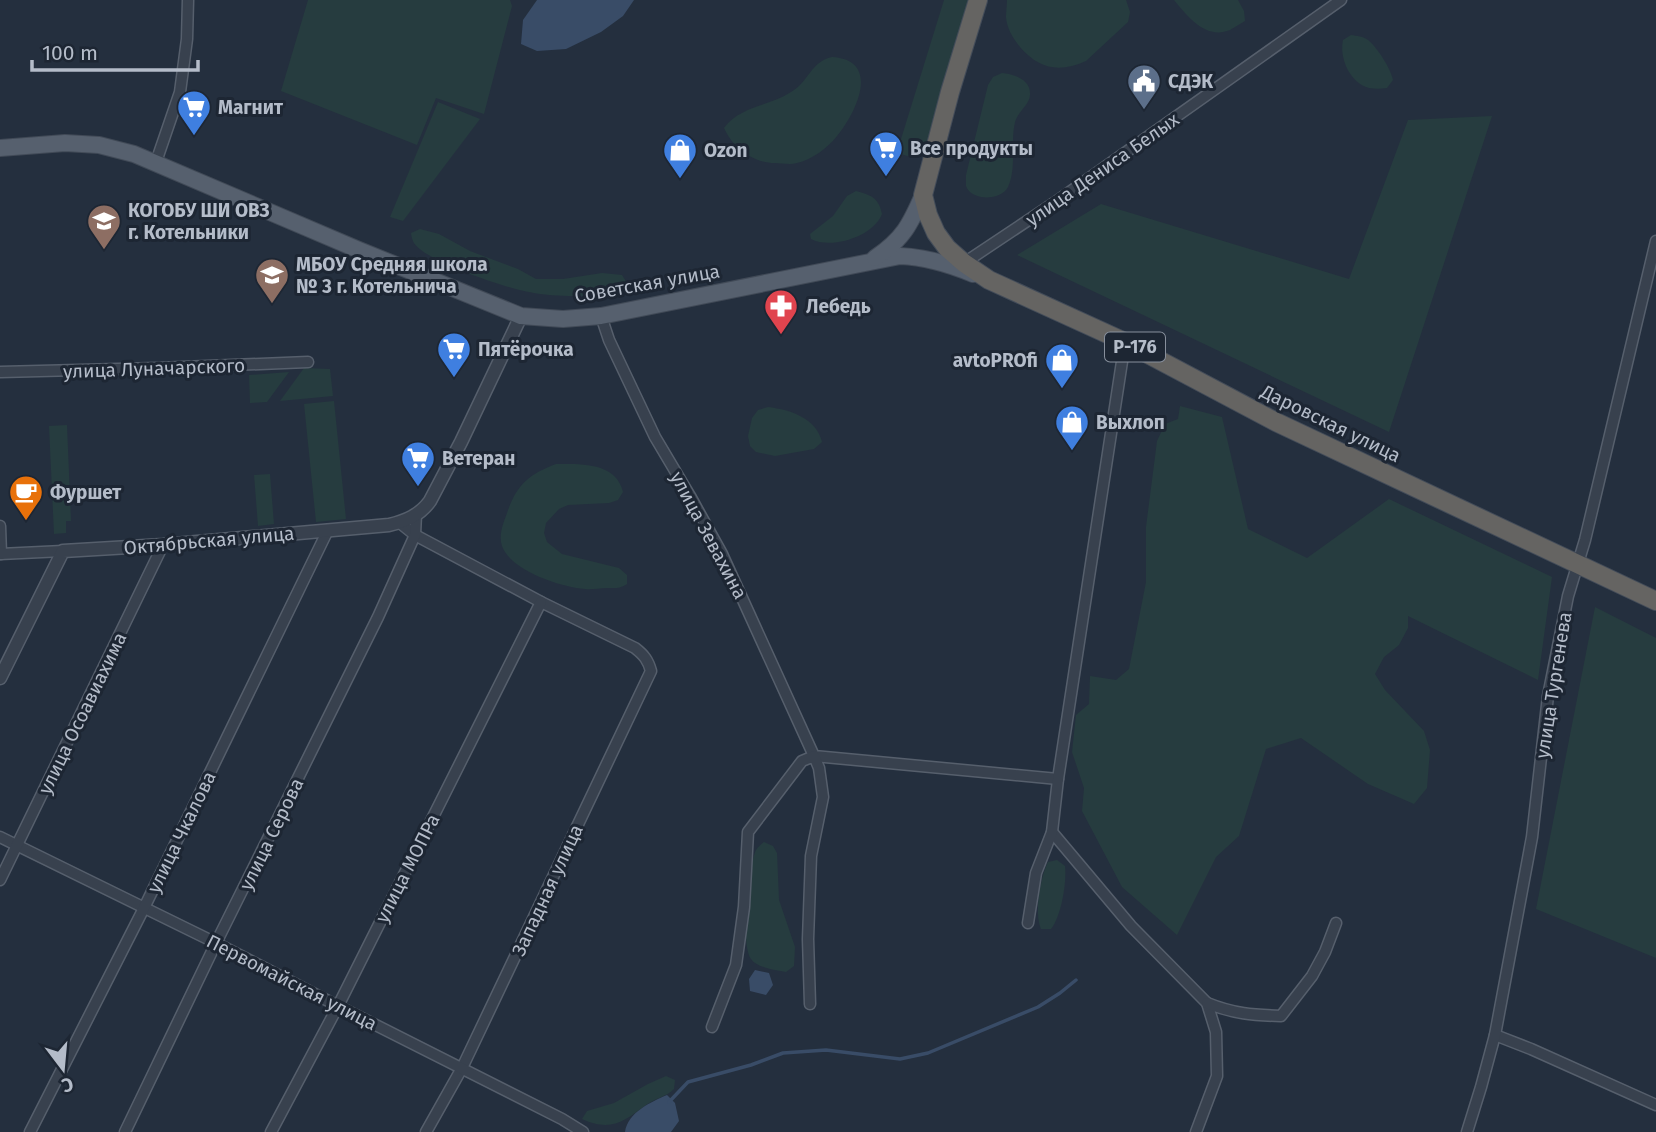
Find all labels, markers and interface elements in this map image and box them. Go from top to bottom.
scale bar [32,28,198,72]
text: 100 m [42,40,98,66]
public building icon: СДЭК [1125,62,1163,111]
place label: СДЭК [1168,70,1213,93]
supermarket icon: Магнит [175,88,213,137]
place label: Магнит [218,96,284,119]
street label: улица Дениса Белых [1021,107,1184,231]
supermarket icon: Все продукты [867,129,905,178]
shop icon: Ozon [661,131,699,180]
place label: Все продукты [910,137,1033,160]
place label: Ozon [704,139,748,162]
place label: КОГОБУ ШИ ОВЗ г. Котельники [128,199,270,244]
school or university icon: КОГОБУ ШИ ОВЗ г. Котельники [85,202,123,251]
place label: МБОУ Средняя школа № 3 г. Котельнича [296,253,488,298]
school or university icon: МБОУ Средняя школа № 3 г. Котельнича [253,256,291,305]
street label: Советская улица [573,259,722,308]
pharmacy icon: Лебедь [762,287,800,336]
place label: Лебедь [806,295,871,318]
supermarket icon: Пятёрочка [435,330,473,379]
road number: Р-176 [1105,332,1165,362]
place label: Пятёрочка [478,338,574,361]
shop icon: avtoPROfi [1043,341,1081,390]
place label: avtoPROfi [953,349,1038,372]
street label: улица Луначарского [63,354,245,383]
street label: Даровская улица [1256,379,1404,467]
shop icon: Выхлоп [1053,403,1091,452]
place label: Выхлоп [1096,411,1165,434]
supermarket icon: Ветеран [399,439,437,488]
place label: Ветеран [442,447,515,470]
street label: улица Зевахина [665,467,752,603]
cafe icon: Фуршет [7,473,45,522]
place label: Фуршет [50,481,122,504]
street label: Октябрьская улица [123,522,295,559]
street label: улица Тургенева [1531,610,1576,760]
street label: улица Осоавиахима [33,629,132,798]
street label: улица Чкалова [142,768,221,897]
street label: улица Серова [234,774,308,894]
street label: улица МОПРа [370,810,445,926]
street label: Западная улица [507,821,588,960]
street label: Первомайская улица [203,929,381,1035]
north arrow [28,1034,98,1104]
text: С [59,1072,76,1097]

